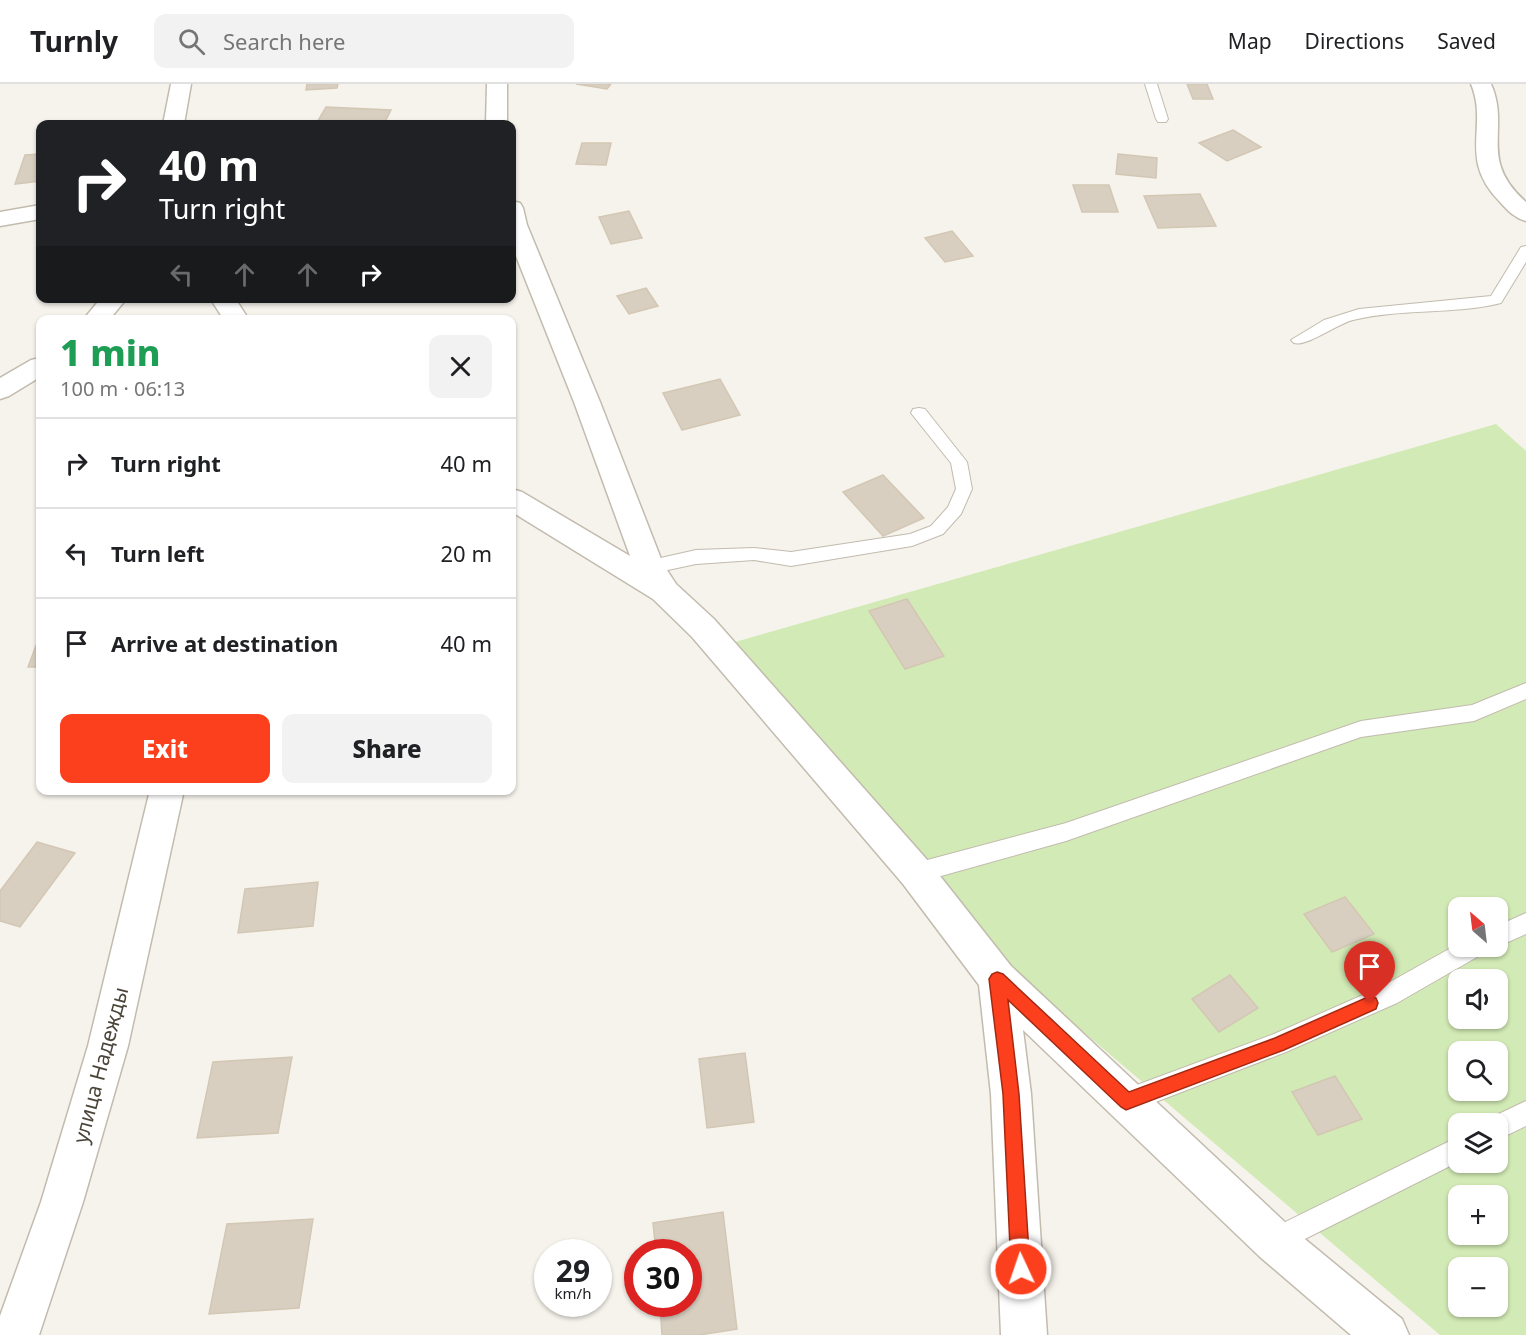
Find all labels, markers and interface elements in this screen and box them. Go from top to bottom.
search box [154,14,574,68]
text: Turnly [30,22,118,60]
icon: search [175,25,208,58]
text: Search here [223,26,345,56]
text: Map [1228,27,1272,55]
text: Directions [1305,27,1404,55]
text: Saved [1437,27,1496,55]
text: 40 m [159,136,259,193]
icon: right [60,144,138,222]
text: Turn right [159,190,285,227]
icon: left [165,258,198,291]
icon: ahead [228,258,261,291]
icon: ahead [291,258,324,291]
icon: right [354,258,387,291]
text: 1 min [60,328,161,377]
button: close [429,335,492,398]
text: 100 m · 06:13 [60,375,185,402]
icon: right [60,447,93,480]
text: Turn right [111,448,221,478]
text: 40 m [441,448,492,478]
icon: left [60,537,93,570]
text: Turn left [111,538,205,568]
text: 20 m [441,538,492,568]
icon: arrive [60,627,93,660]
text: Arrive at destination [111,628,338,658]
text: 40 m [441,628,492,658]
button: Exit [60,714,270,783]
button: Share [282,714,492,783]
north arrow [1448,897,1508,957]
map controls [1448,897,1508,1317]
pin [1344,941,1395,1003]
icon: arrive [1353,950,1386,983]
button: sound [1448,969,1508,1029]
street label: улица Надежды [66,984,134,1146]
button: search [1448,1041,1508,1101]
button: layers [1448,1113,1508,1173]
button: + [1448,1185,1508,1245]
position arrow [989,1237,1053,1301]
speed limit sign: 30 [624,1239,702,1317]
text: 29 [556,1250,590,1291]
button: − [1448,1257,1508,1317]
text: km/h [555,1283,591,1303]

